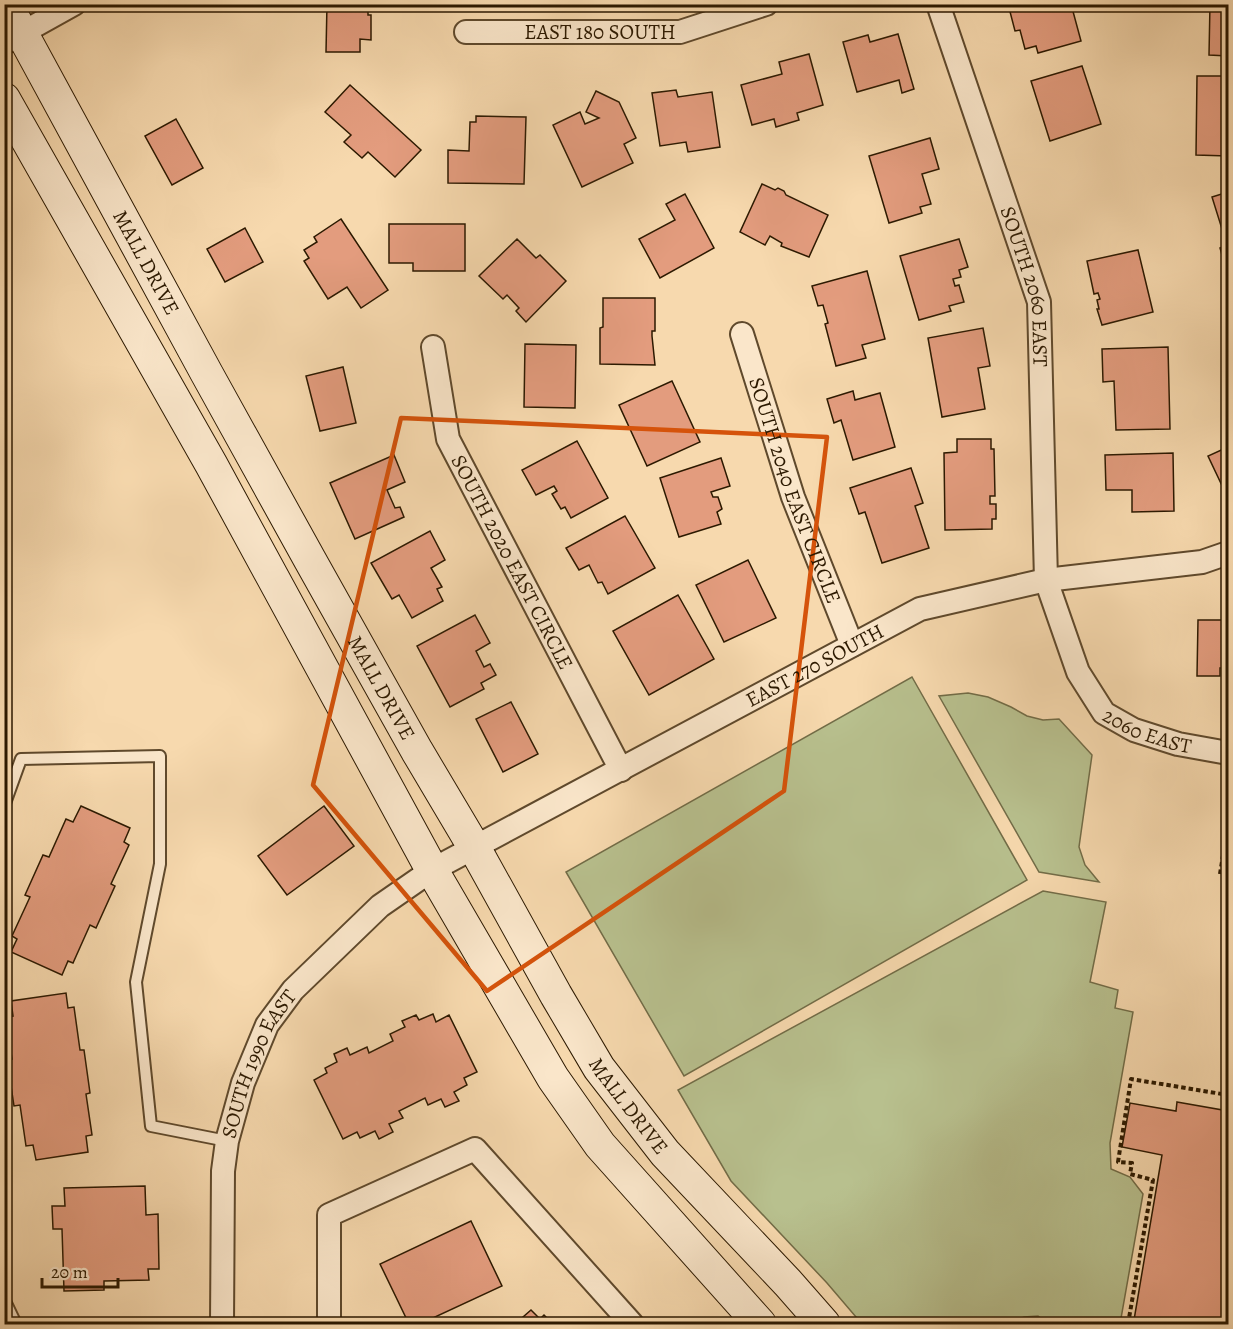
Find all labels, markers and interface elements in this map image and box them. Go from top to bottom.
street label: EAST 180 SOUTH [524,18,676,46]
street label: SOUTH 2060 EAST [994,203,1055,368]
street label: MALL DRIVE [106,205,186,320]
street label: SOUTH 2040 EAST CIRCLE [742,374,848,607]
street label: SOUTH 2020 EAST CIRCLE [445,450,580,674]
street label: EAST 270 SOUTH [741,617,889,714]
street label: MALL DRIVE [341,630,422,745]
street label: 2060 EAST [1098,701,1194,760]
street label: SOUTH 1990 EAST [214,983,303,1141]
street label: MALL DRIVE [582,1052,675,1160]
scale bar [42,1251,118,1289]
text: 20 m [51,1260,88,1284]

